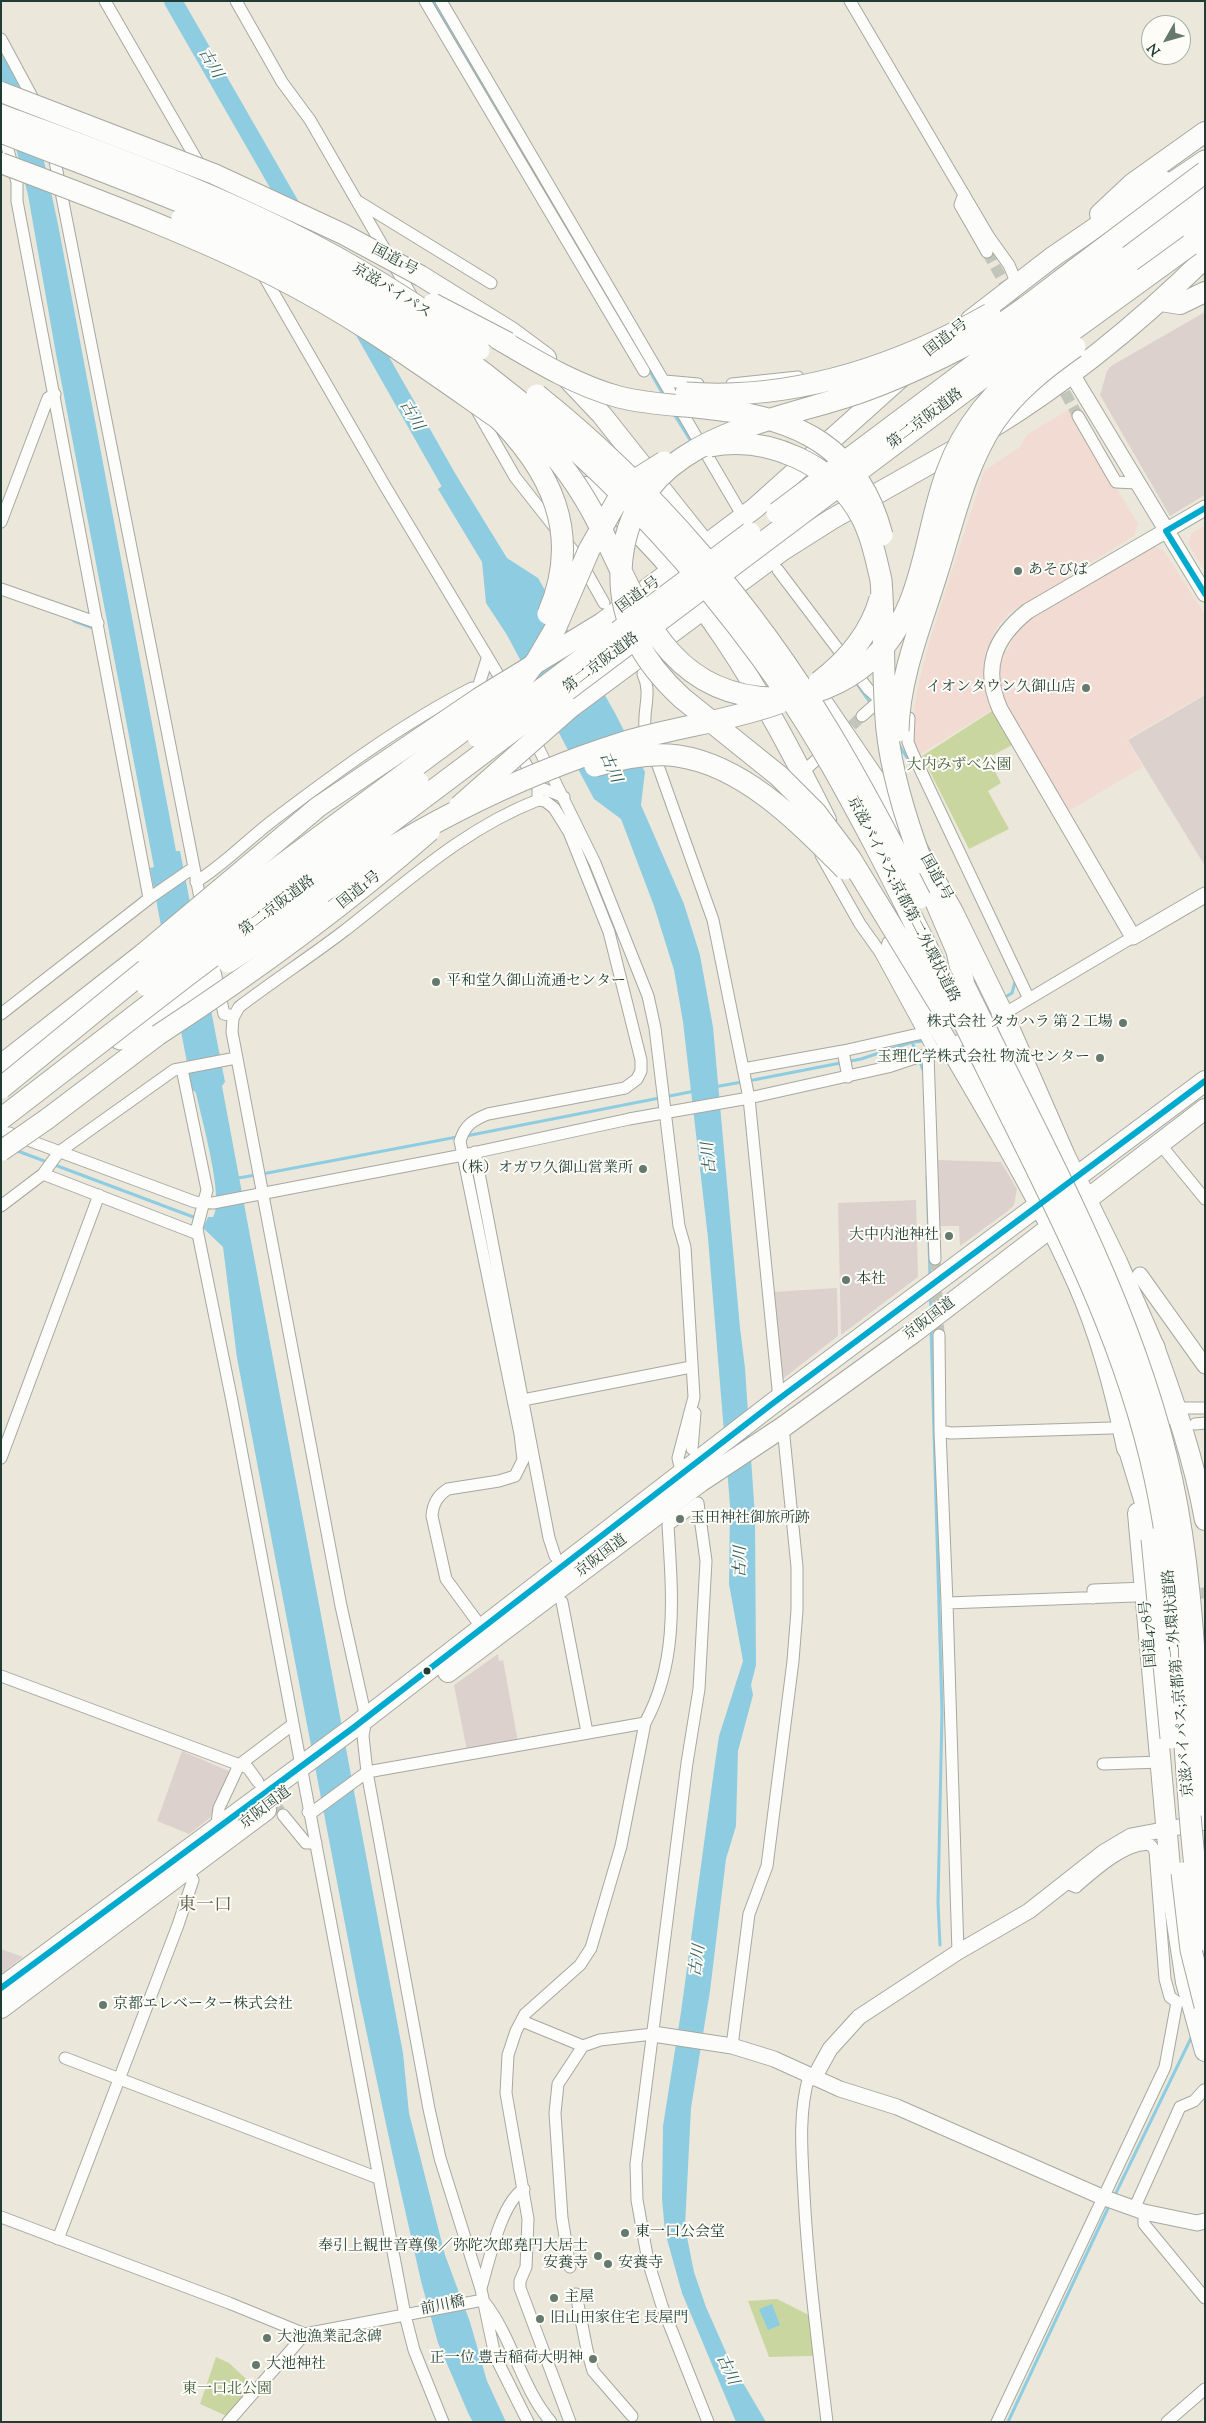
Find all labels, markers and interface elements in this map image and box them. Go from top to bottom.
north arrow [1141,15,1191,65]
text: N [1144,38,1166,59]
water label: 古川 [193,45,225,83]
street label: 国道1号 [368,241,420,281]
street label: 京滋バイパス [348,261,434,323]
street label: 国道1号 [922,316,972,362]
street label: 第二京阪道路 [885,386,967,454]
water label: 古川 [394,397,426,435]
place label: あそびば [1028,562,1088,580]
marker: あそびば [1012,565,1024,577]
street label: 国道1号 [613,574,665,618]
street label: 第二京阪道路 [561,630,643,698]
place label: イオンタウン久御山店 [926,679,1076,697]
marker: イオンタウン久御山店 [1080,682,1092,694]
water label: 古川 [594,749,624,787]
park label: 大内みずべ公園 [907,757,1011,775]
street label: 京滋バイパス;京都第二外環状道路 [842,794,962,1006]
street label: 国道1号 [915,852,955,904]
street label: 国道1号 [335,868,385,914]
street label: 第二京阪道路 [237,873,319,941]
place label: 平和堂久御山流通センター [446,973,626,991]
marker: 平和堂久御山流通センター [430,976,442,988]
place label: 株式会社 タカハラ 第２工場 [927,1014,1113,1032]
marker: 株式会社 タカハラ 第２工場 [1117,1017,1129,1029]
place label: 玉理化学株式会社 物流センター [877,1049,1090,1067]
marker: 玉理化学株式会社 物流センター [1094,1052,1106,1064]
water label: 古川 [700,1141,722,1175]
place label: （株）オガワ久御山営業所 [453,1160,633,1178]
marker: （株）オガワ久御山営業所 [637,1163,649,1175]
place label: 大中内池神社 [849,1227,939,1245]
marker: 大中内池神社 [943,1230,955,1242]
place label: 本社 [856,1271,886,1289]
marker: 本社 [840,1274,852,1286]
street label: 京阪国道 [901,1295,959,1345]
place label: 玉田神社御旅所跡 [690,1510,810,1528]
marker: 玉田神社御旅所跡 [674,1513,686,1525]
street label: 京阪国道 [573,1532,631,1582]
water label: 古川 [732,1546,752,1578]
street label: 京滋バイパス;京都第二外環状道路 [1161,1568,1199,1798]
street label: 国道478号 [1138,1600,1162,1668]
unlabelled marker [422,1666,432,1676]
street label: 京阪国道 [237,1784,295,1834]
district label: 東一口 [178,1896,232,1918]
water label: 古川 [687,1944,711,1978]
place label: 京都エレベーター株式会社 [113,1996,293,2014]
marker: 京都エレベーター株式会社 [97,1999,109,2011]
place label: 東一口公会堂 [635,2224,725,2242]
marker: 東一口公会堂 [619,2227,631,2239]
place label: 奉引上観世音尊像／弥陀次郎堯円大居士 安養寺 [318,2238,588,2273]
marker: 奉引上観世音尊像／弥陀次郎堯円大居士 安養寺 [592,2250,604,2262]
place label: 安養寺 [618,2255,663,2273]
marker: 安養寺 [602,2258,614,2270]
place label: 主屋 [564,2289,594,2307]
marker: 主屋 [548,2292,560,2304]
street label: 前川橋 [419,2294,467,2320]
place label: 旧山田家住宅 長屋門 [550,2310,688,2328]
marker: 旧山田家住宅 長屋門 [534,2313,546,2325]
place label: 大池漁業記念碑 [277,2329,382,2347]
marker: 大池漁業記念碑 [261,2332,273,2344]
place label: 正一位 豊吉稲荷大明神 [430,2350,583,2368]
water label: 古川 [711,2351,741,2389]
marker: 正一位 豊吉稲荷大明神 [587,2353,599,2365]
place label: 大池神社 [266,2356,326,2374]
marker: 大池神社 [250,2359,262,2371]
park label: 東一口北公園 [182,2381,272,2399]

